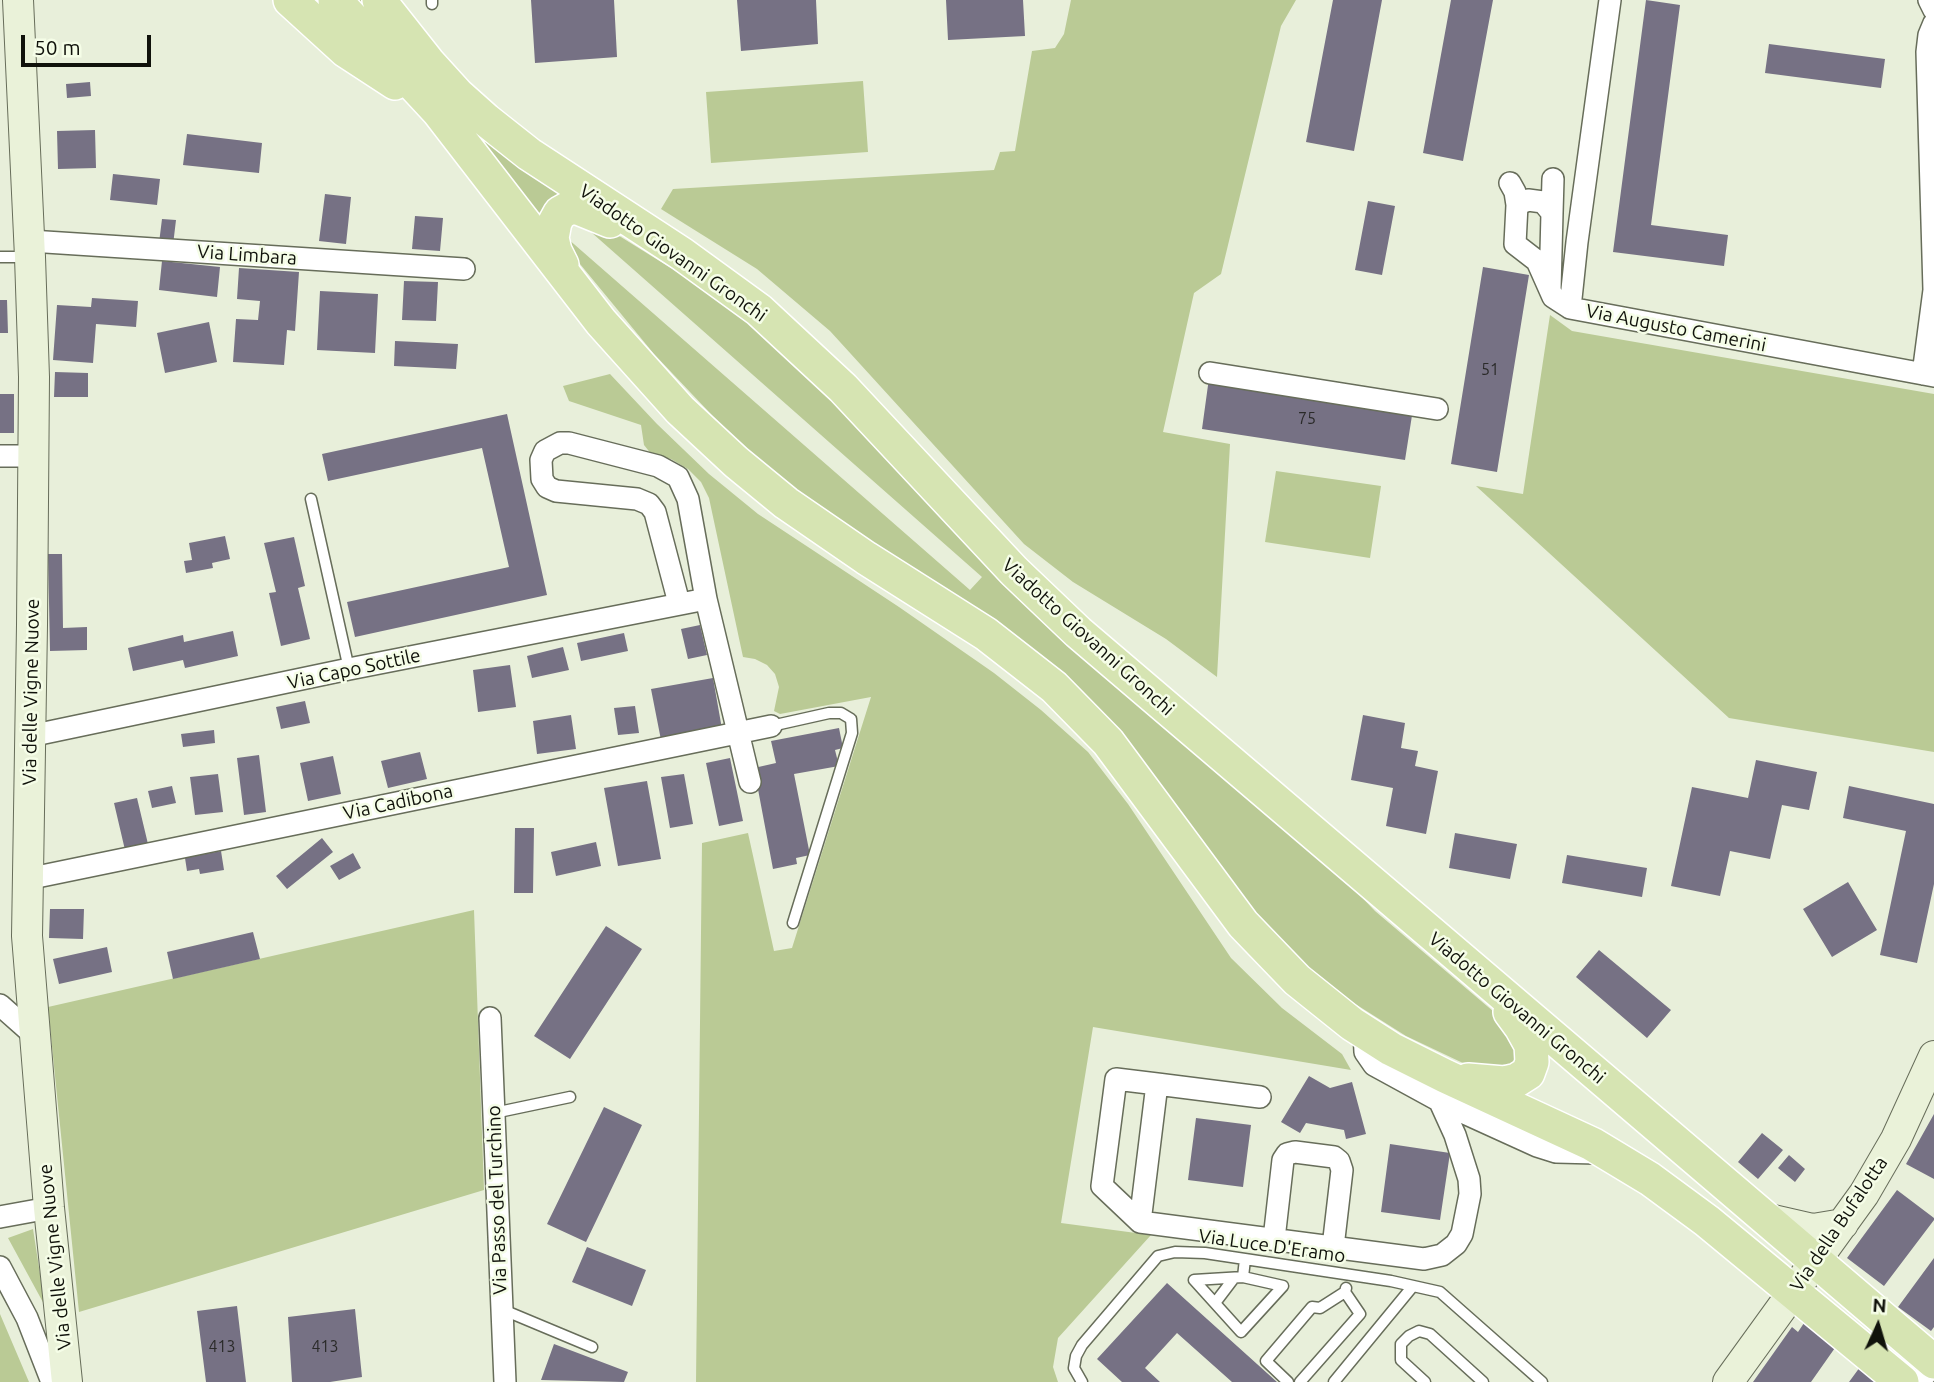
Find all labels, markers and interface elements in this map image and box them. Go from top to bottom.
scale bar [24,21,154,65]
text: 50 m [34,35,81,59]
street label: Viadotto Giovanni Gronchi [575,180,771,326]
street label: Via Limbara [196,240,298,270]
street label: Via Augusto Camerini [1584,299,1768,357]
house number: 51 [1481,360,1499,380]
house number: 75 [1298,409,1316,429]
street label: Viadotto Giovanni Gronchi [997,554,1179,720]
street label: Via delle Vigne Nuove [18,598,44,786]
street label: Via Capo Sottile [285,644,423,694]
street label: Via Cadibona [341,779,455,825]
street label: Viadotto Giovanni Gronchi [1424,927,1610,1089]
street label: Via Passo del Turchino [482,1105,512,1295]
street label: Via della Bufalotta [1785,1152,1893,1296]
street label: Via delle Vigne Nuove [34,1163,76,1351]
street label: Via Luce D'Eramo [1197,1224,1347,1268]
north arrow [1843,1291,1913,1361]
text: N [1872,1294,1887,1317]
house number: 413 [208,1337,236,1357]
house number: 413 [311,1337,339,1357]

